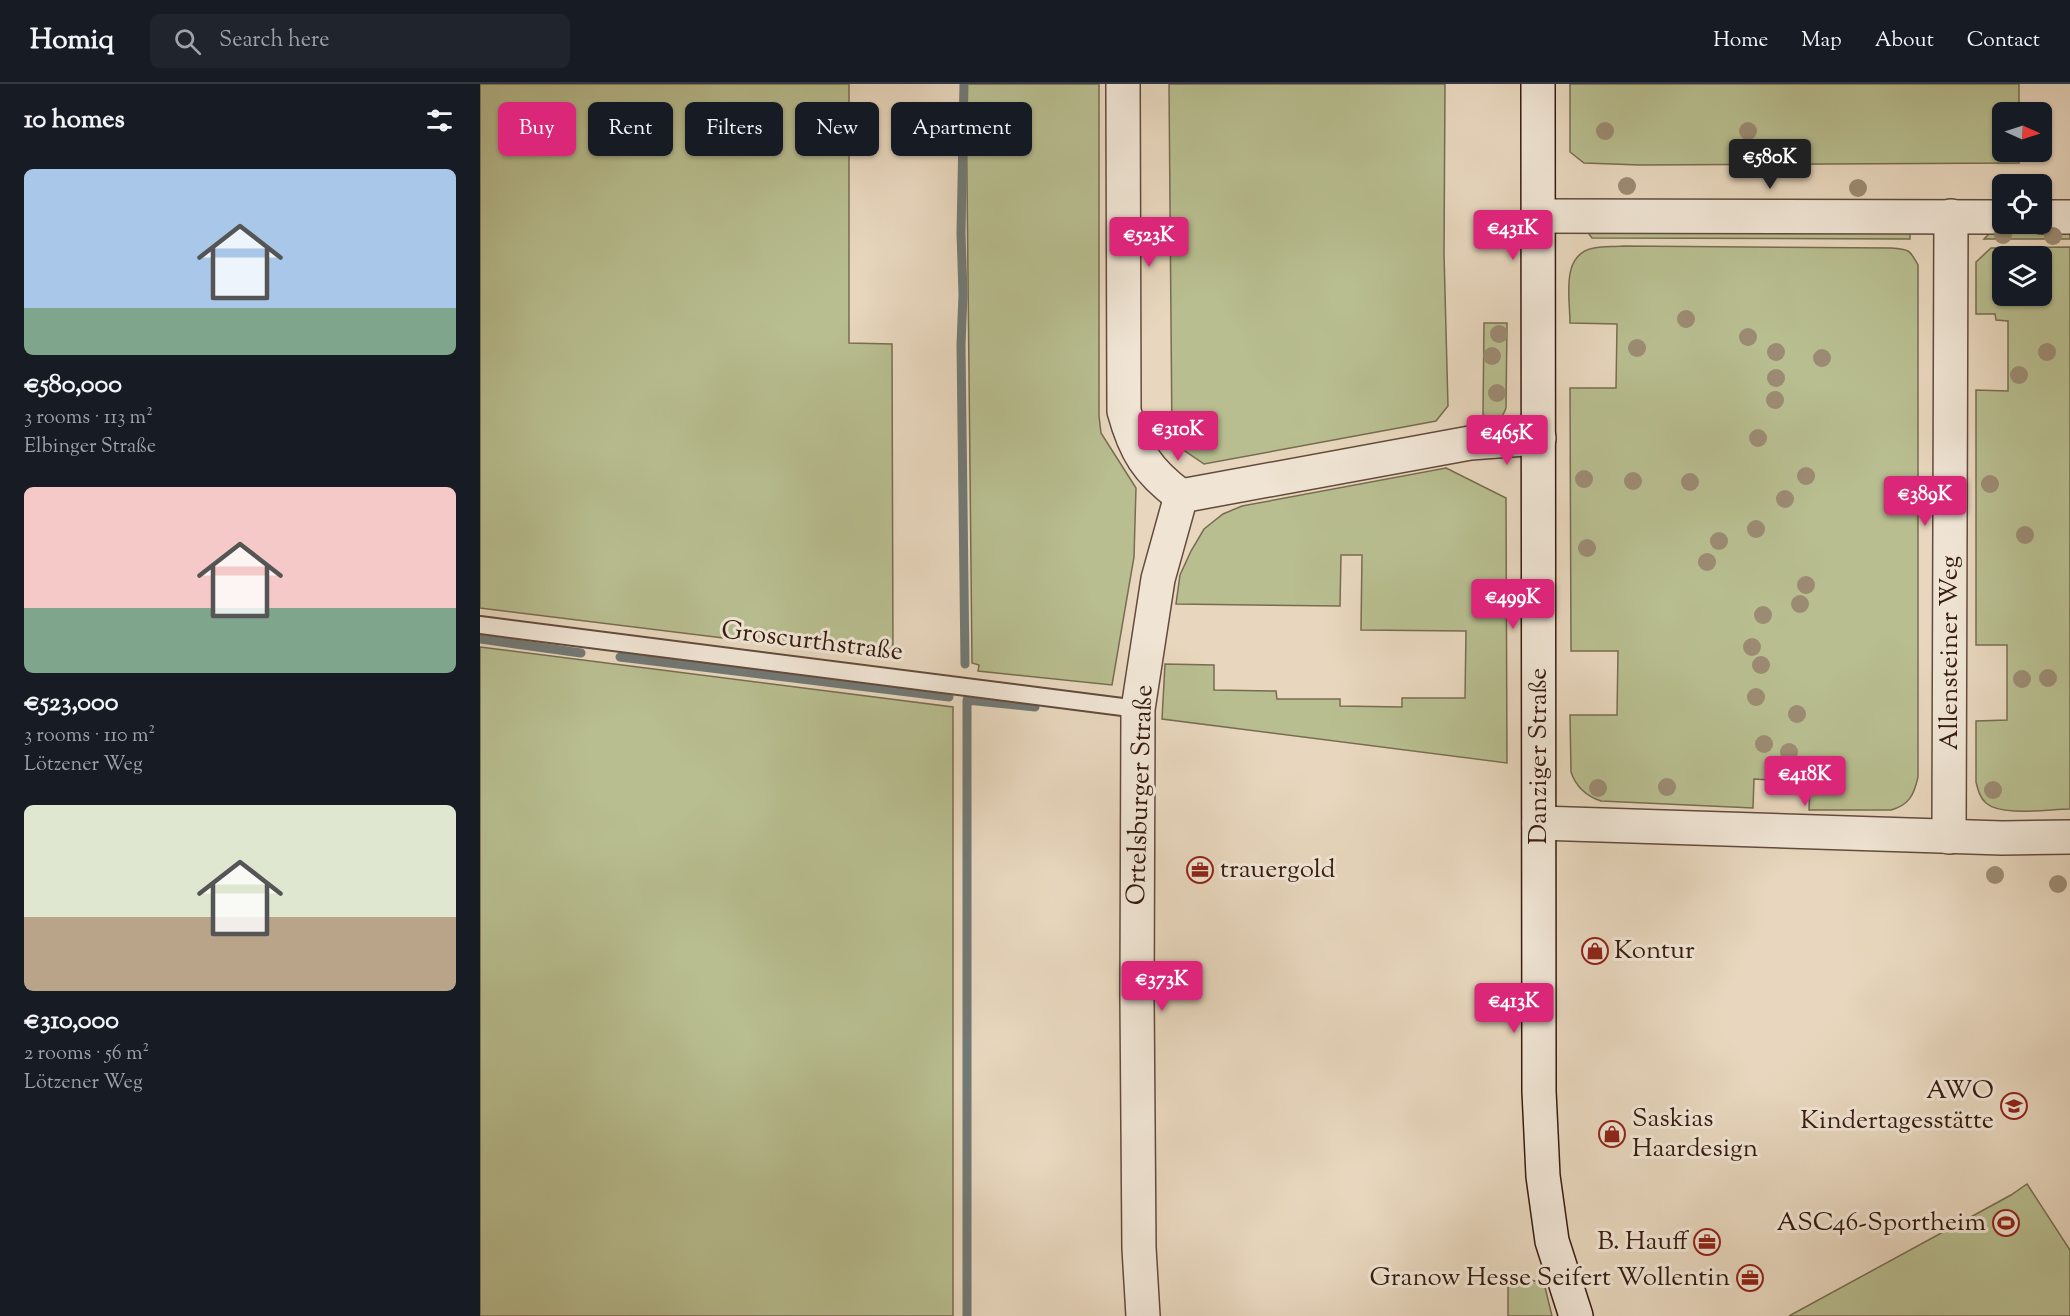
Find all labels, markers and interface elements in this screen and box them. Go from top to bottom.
search box [150,14,570,68]
text: Homiq [30,21,114,61]
icon: search [171,25,204,58]
text: Search here [219,25,329,57]
text: Home [1713,26,1768,56]
text: Map [1801,26,1842,56]
text: About [1875,26,1934,56]
text: Contact [1967,26,2040,56]
text: 10 homes [24,102,125,139]
chip: Buy [498,102,576,156]
chip: Rent [588,102,673,156]
chip: Filters [685,102,783,156]
chip: New [795,102,879,156]
chip: Apartment [891,102,1032,156]
north arrow [1992,102,2052,162]
map controls [1992,102,2052,306]
icon: filters [423,104,456,137]
pin: €580K [1728,139,1812,190]
text: €580K [1743,144,1797,173]
button: locate [1992,174,2052,234]
icon: home [186,208,294,316]
pin: €431K [1471,210,1555,261]
text: €431K [1488,215,1538,244]
pin: €523K [1107,217,1191,268]
text: €523K [1123,222,1175,251]
button: layers [1992,246,2052,306]
text: €580,000 [24,367,122,404]
text: 3 rooms · 113 m² [24,404,153,433]
pin: €310K [1136,411,1220,462]
pin: €465K [1465,415,1549,466]
text: €310K [1152,416,1204,445]
text: €465K [1481,420,1533,449]
text: Elbinger Straße [24,433,156,462]
pin: €389K [1883,476,1967,527]
text: €389K [1898,481,1952,510]
icon: home [186,526,294,634]
street label: Allensteiner Weg [1932,555,1969,751]
pin: €499K [1471,579,1555,630]
text: €499K [1485,584,1541,613]
street label: Groscurthstraße [719,613,905,671]
street label: Danziger Straße [1521,668,1558,844]
street label: Ortelsburger Straße [1119,684,1163,906]
text: €523,000 [24,685,119,722]
text: 3 rooms · 110 m² [24,722,155,751]
text: Lötzener Weg [24,751,143,780]
pin: €418K [1763,756,1847,807]
text: €418K [1779,761,1831,790]
icon: home [186,844,294,952]
place label: trauergold [1220,852,1336,889]
office icon: trauergold [1185,855,1215,885]
place label: Kontur [1614,933,1695,970]
shop icon: Kontur [1580,936,1610,966]
pin: €373K [1120,961,1204,1012]
text: €373K [1136,966,1188,995]
pin: €413K [1472,983,1556,1034]
text: €413K [1489,988,1539,1017]
text: €310,000 [24,1003,119,1040]
text: 2 rooms · 56 m² [24,1040,149,1069]
text: Lötzener Weg [24,1069,143,1098]
place label: AWO Kindertagesstätte [1800,1073,1994,1140]
school or university icon: AWO Kindertagesstätte [1999,1091,2029,1121]
place label: Saskias Haardesign [1632,1101,1758,1168]
shop icon: Saskias Haardesign [1597,1119,1627,1149]
place label: ASC46-Sportheim [1777,1205,1986,1242]
sports icon: ASC46-Sportheim [1991,1208,2021,1238]
place label: B. Hauff [1597,1224,1689,1261]
office icon: B. Hauff [1692,1227,1722,1257]
place label: Granow Hesse Seifert Wollentin [1369,1260,1730,1297]
office icon: Granow Hesse Seifert Wollentin [1735,1263,1765,1293]

